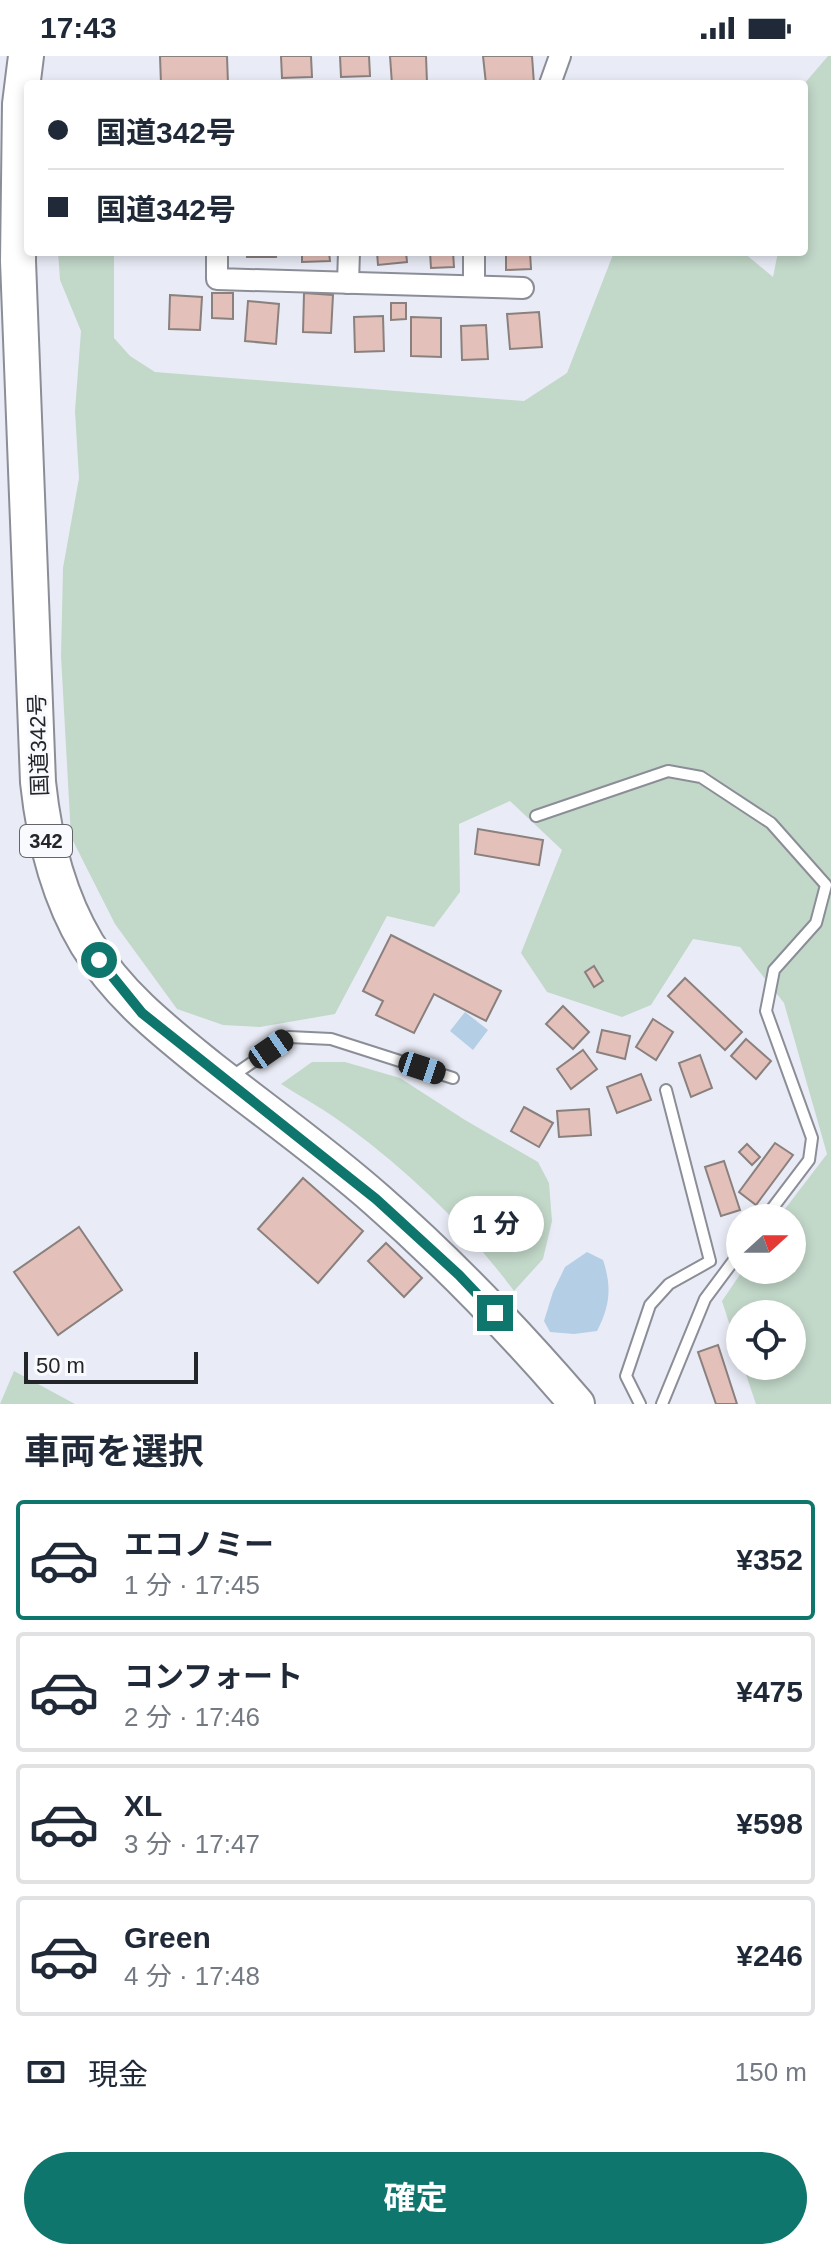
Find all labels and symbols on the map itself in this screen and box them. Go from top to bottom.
street label: 国道342号 [24,693,53,797]
road number: 342 [20,825,72,857]
route start [81,942,117,978]
car [244,1025,298,1073]
car [395,1049,449,1087]
callout: 1 分 [447,1197,543,1253]
north arrow [726,1204,806,1284]
route end [477,1295,513,1331]
scale bar [24,1348,198,1384]

